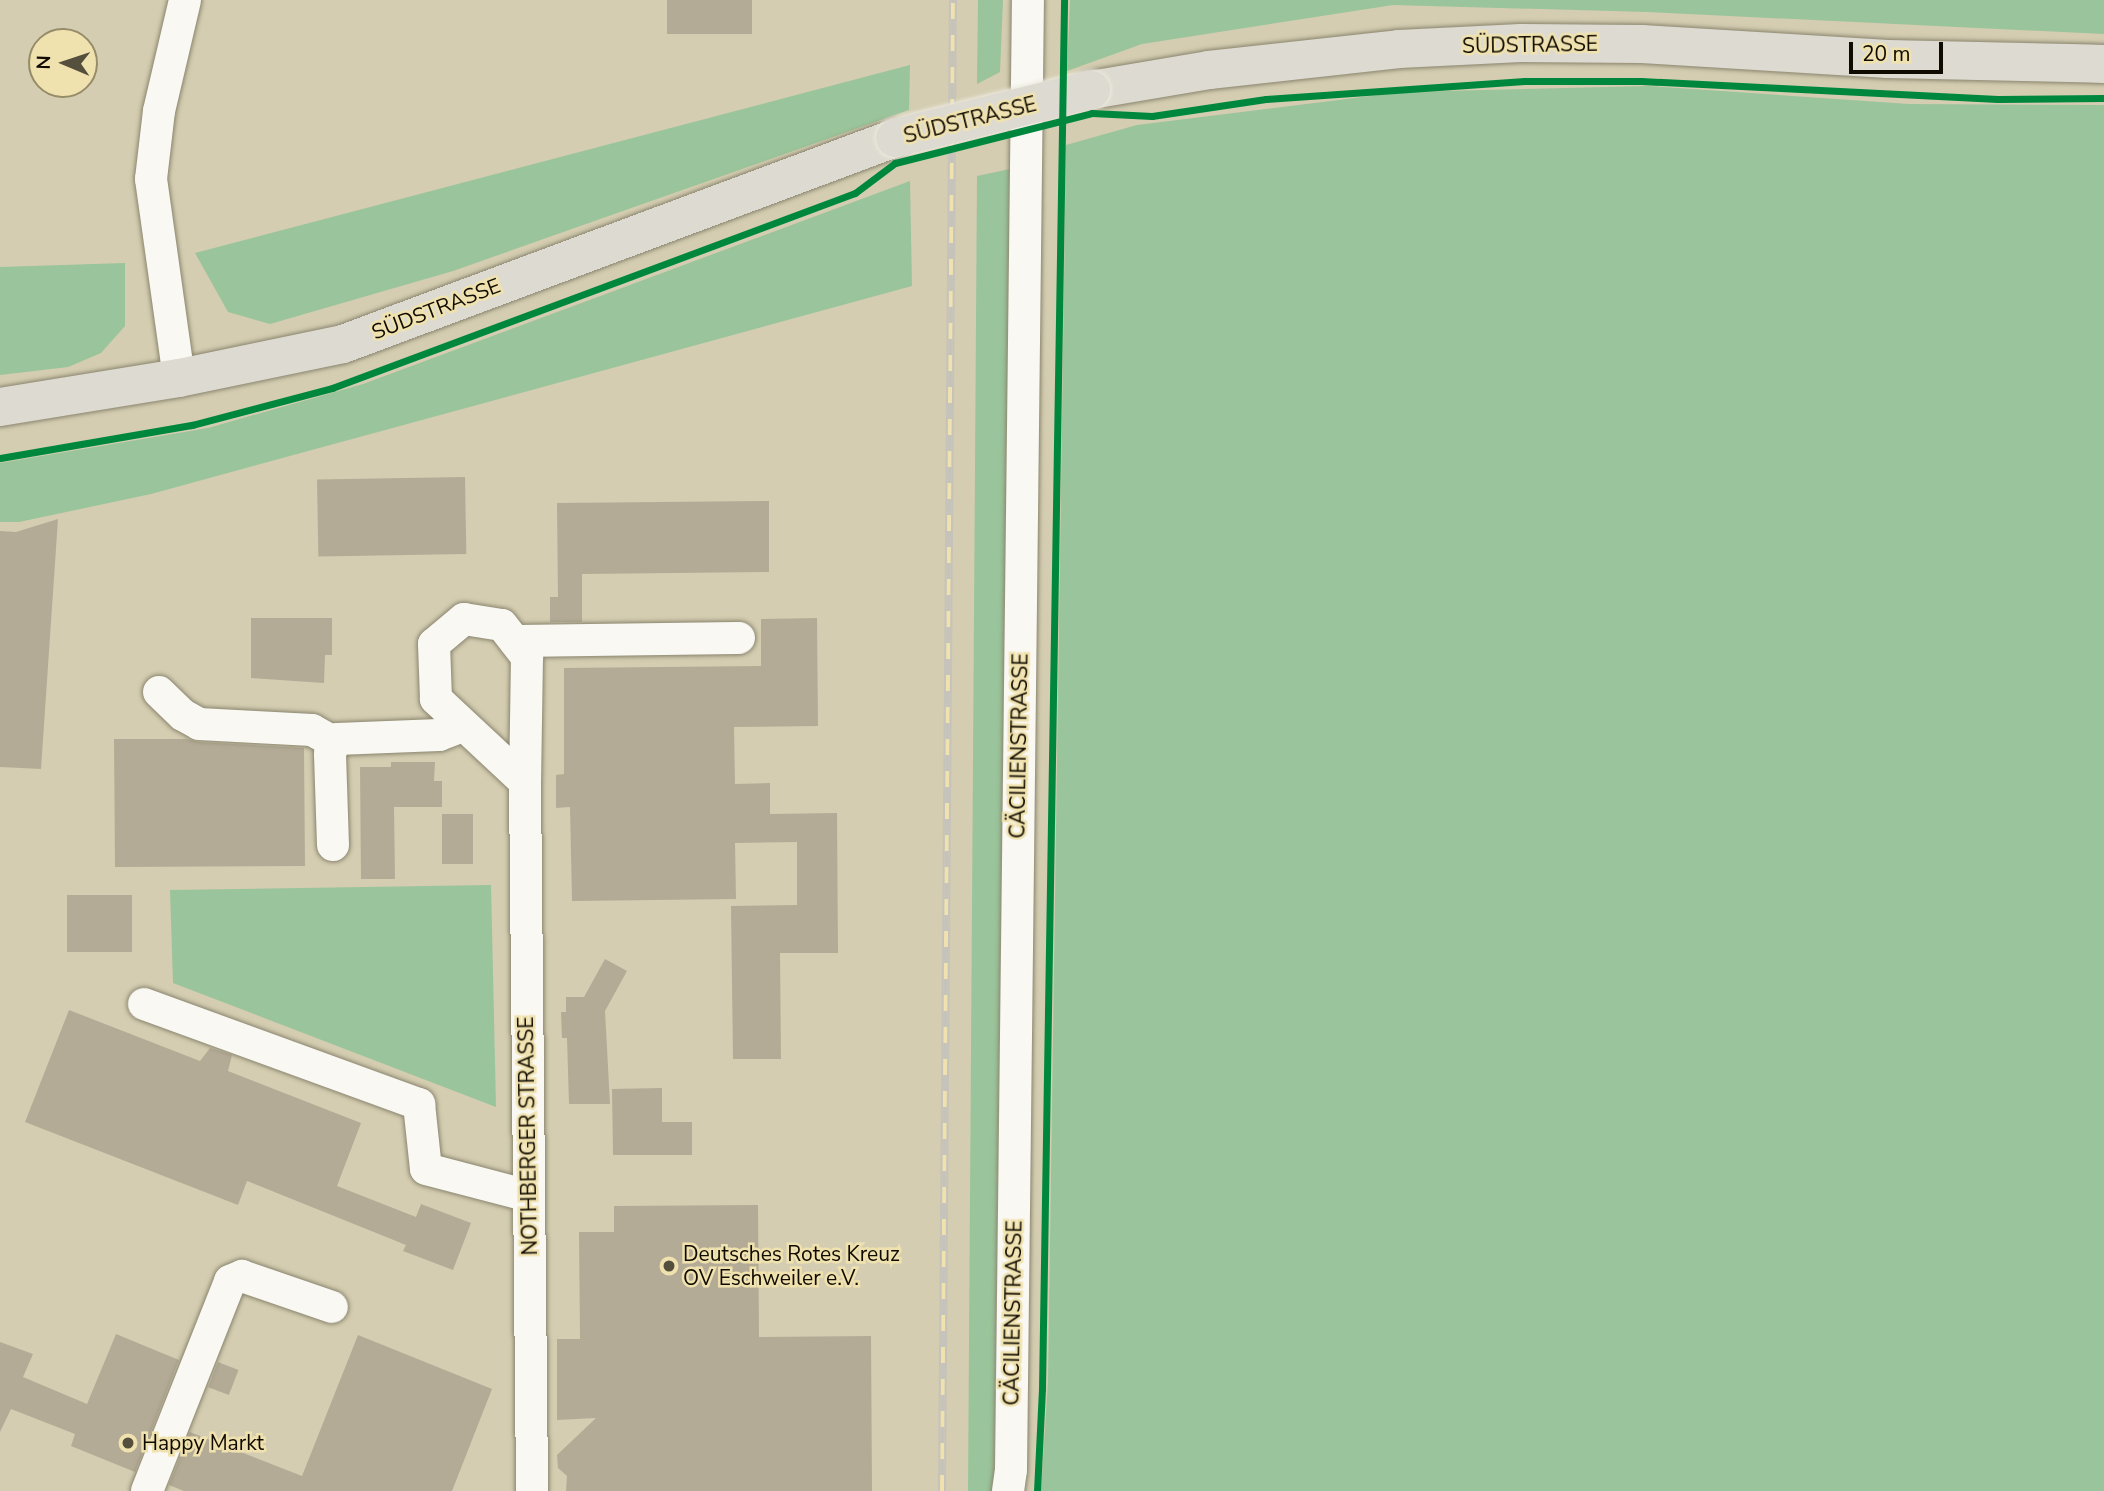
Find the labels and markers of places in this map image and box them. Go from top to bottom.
place label: Deutsches Rotes Kreuz OV Eschweiler e.V. [683,1241,900,1291]
marker: Deutsches Rotes Kreuz OV Eschweiler e.V. [661,1258,677,1274]
place label: Happy Markt [142,1430,264,1456]
marker: Happy Markt [120,1435,136,1451]

